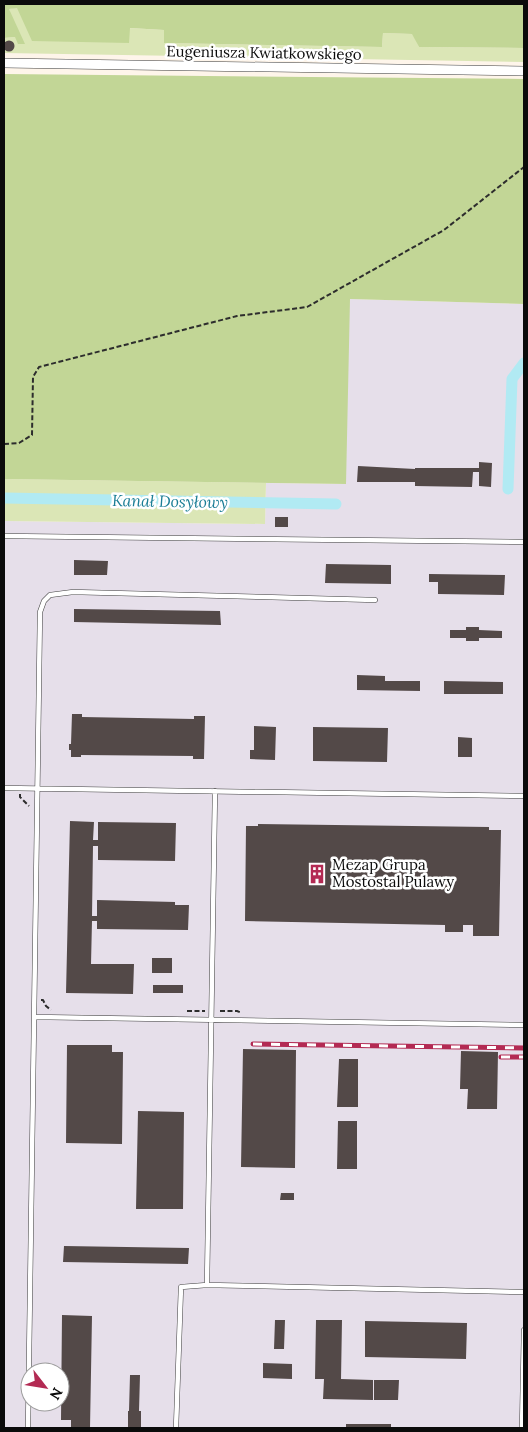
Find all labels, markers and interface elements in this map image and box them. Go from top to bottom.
street label: Eugeniusza Kwiatkowskiego [166,41,362,64]
water label: Kanał Dosyłowy [112,490,228,512]
place label: Mezap Grupa Mostostal Pulawy [332,855,454,891]
building icon: Mezap Grupa Mostostal Pulawy [306,863,328,885]
north arrow [20,1362,70,1412]
text: N [46,1384,67,1403]

